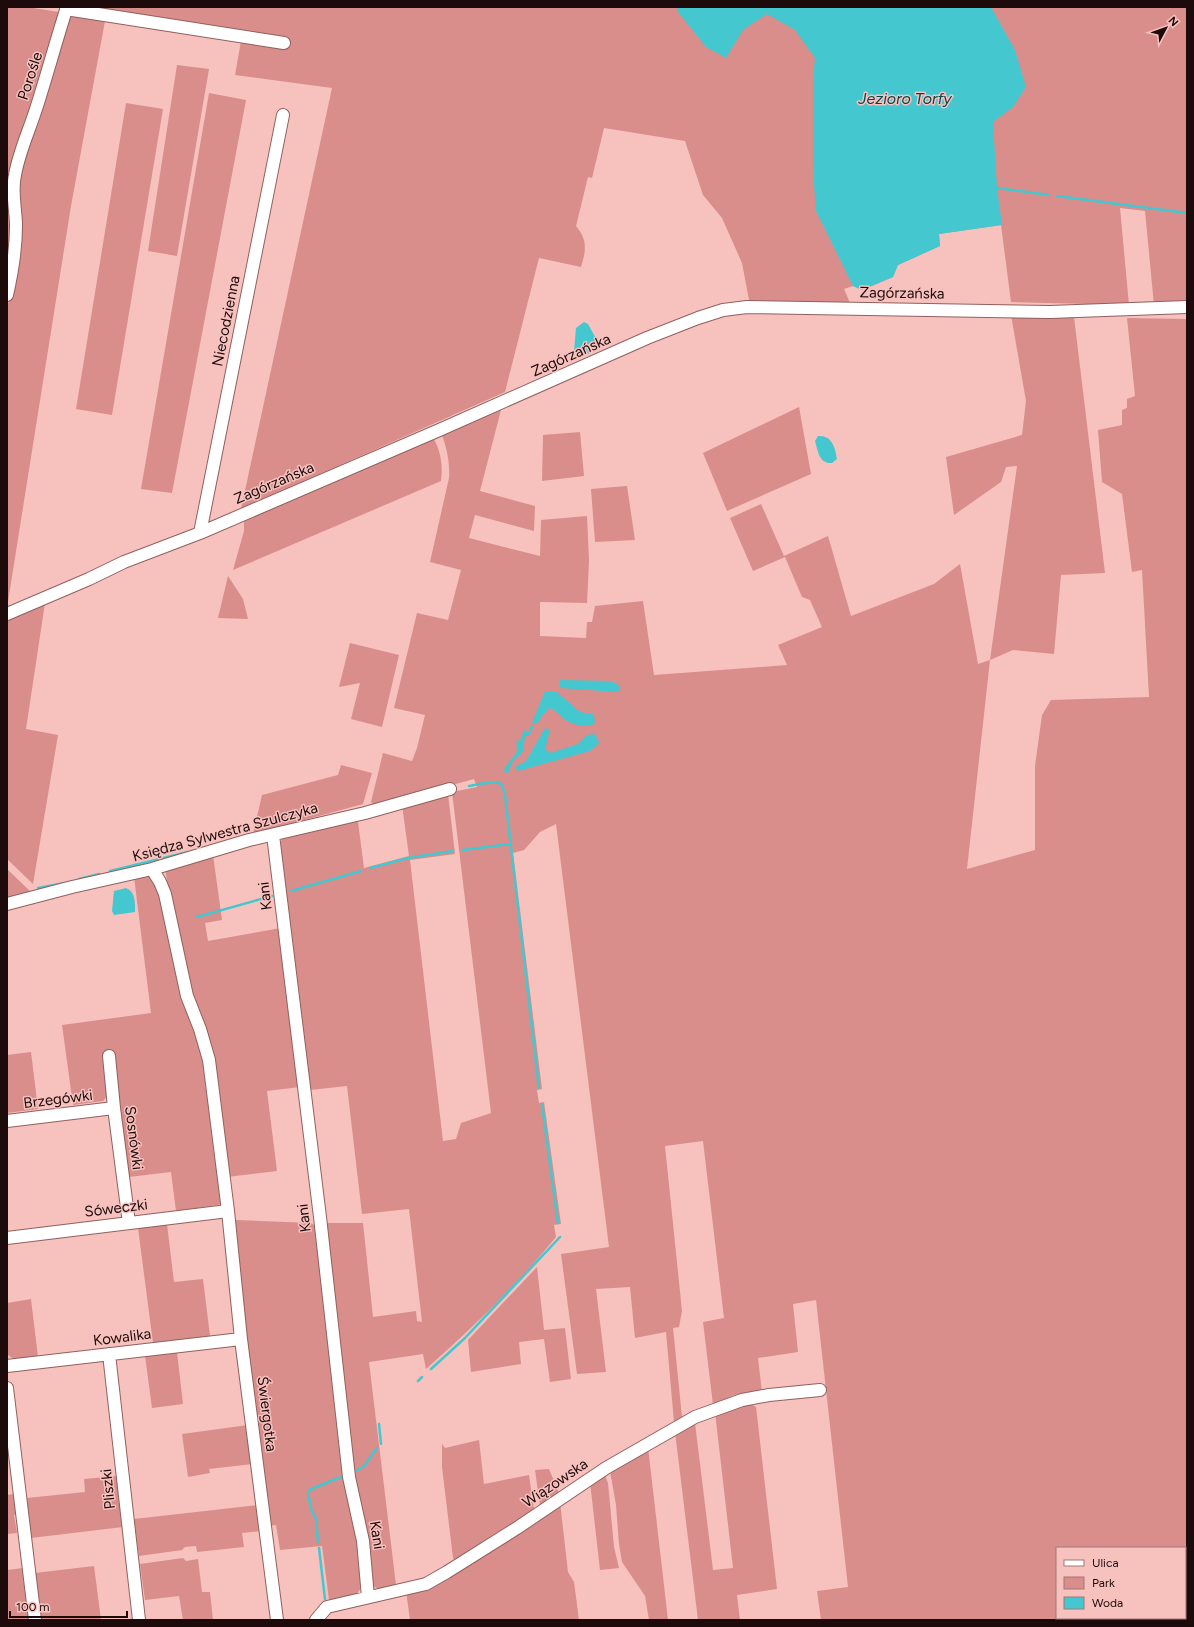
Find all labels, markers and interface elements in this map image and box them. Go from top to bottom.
north arrow [1146,8,1186,48]
text: N [1165,14,1181,29]
street label: Porośle [14,50,46,102]
water label: Jezioro Torfy [857,89,952,108]
street label: Niecodzienna [208,274,244,368]
street label: Zagórzańska [859,283,945,303]
street label: Zagórzańska [529,329,613,381]
street label: Zagórzańska [231,458,317,508]
street label: Księdza Sylwestra Szulczyka [130,799,320,865]
street label: Kani [254,881,276,911]
street label: Brzegówki [22,1086,94,1112]
street label: Sosnówki [121,1105,147,1171]
street label: Sóweczki [83,1195,149,1221]
street label: Kani [293,1203,315,1233]
street label: Kowalika [92,1325,152,1349]
street label: Świergotka [253,1375,281,1453]
street label: Wiązowska [519,1455,591,1511]
street label: Pliszki [97,1468,119,1510]
street label: Kani [366,1520,388,1550]
legend [1056,1547,1186,1619]
text: Ulica [1092,1556,1119,1570]
text: Park [1092,1576,1115,1590]
scale bar [10,1593,127,1619]
text: Woda [1092,1596,1123,1610]
text: 100 m [16,1600,50,1614]

